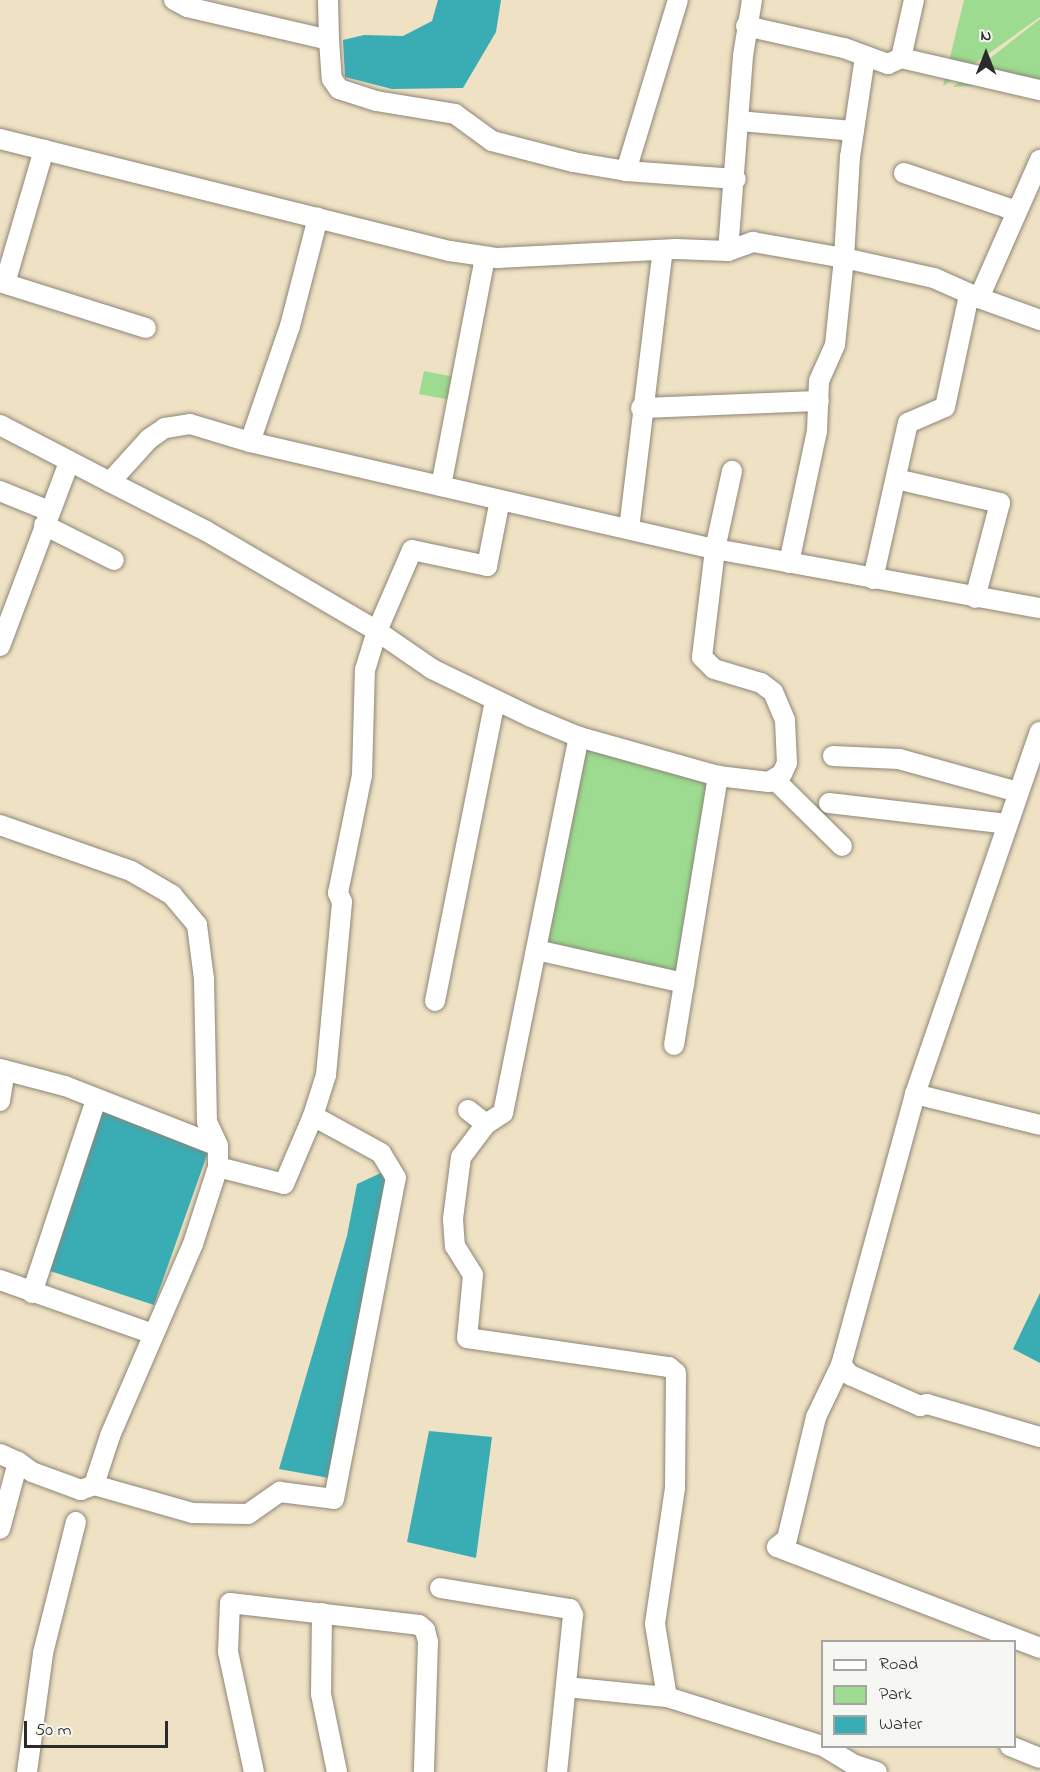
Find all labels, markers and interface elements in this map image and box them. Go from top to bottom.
north arrow [956,24,1016,84]
text: N [981,24,991,48]
legend [821,1640,1016,1748]
text: Road [879,1652,918,1678]
text: Park [879,1682,912,1708]
scale bar [27,1709,171,1747]
text: Water [879,1712,922,1738]
text: 50 m [35,1718,72,1744]

